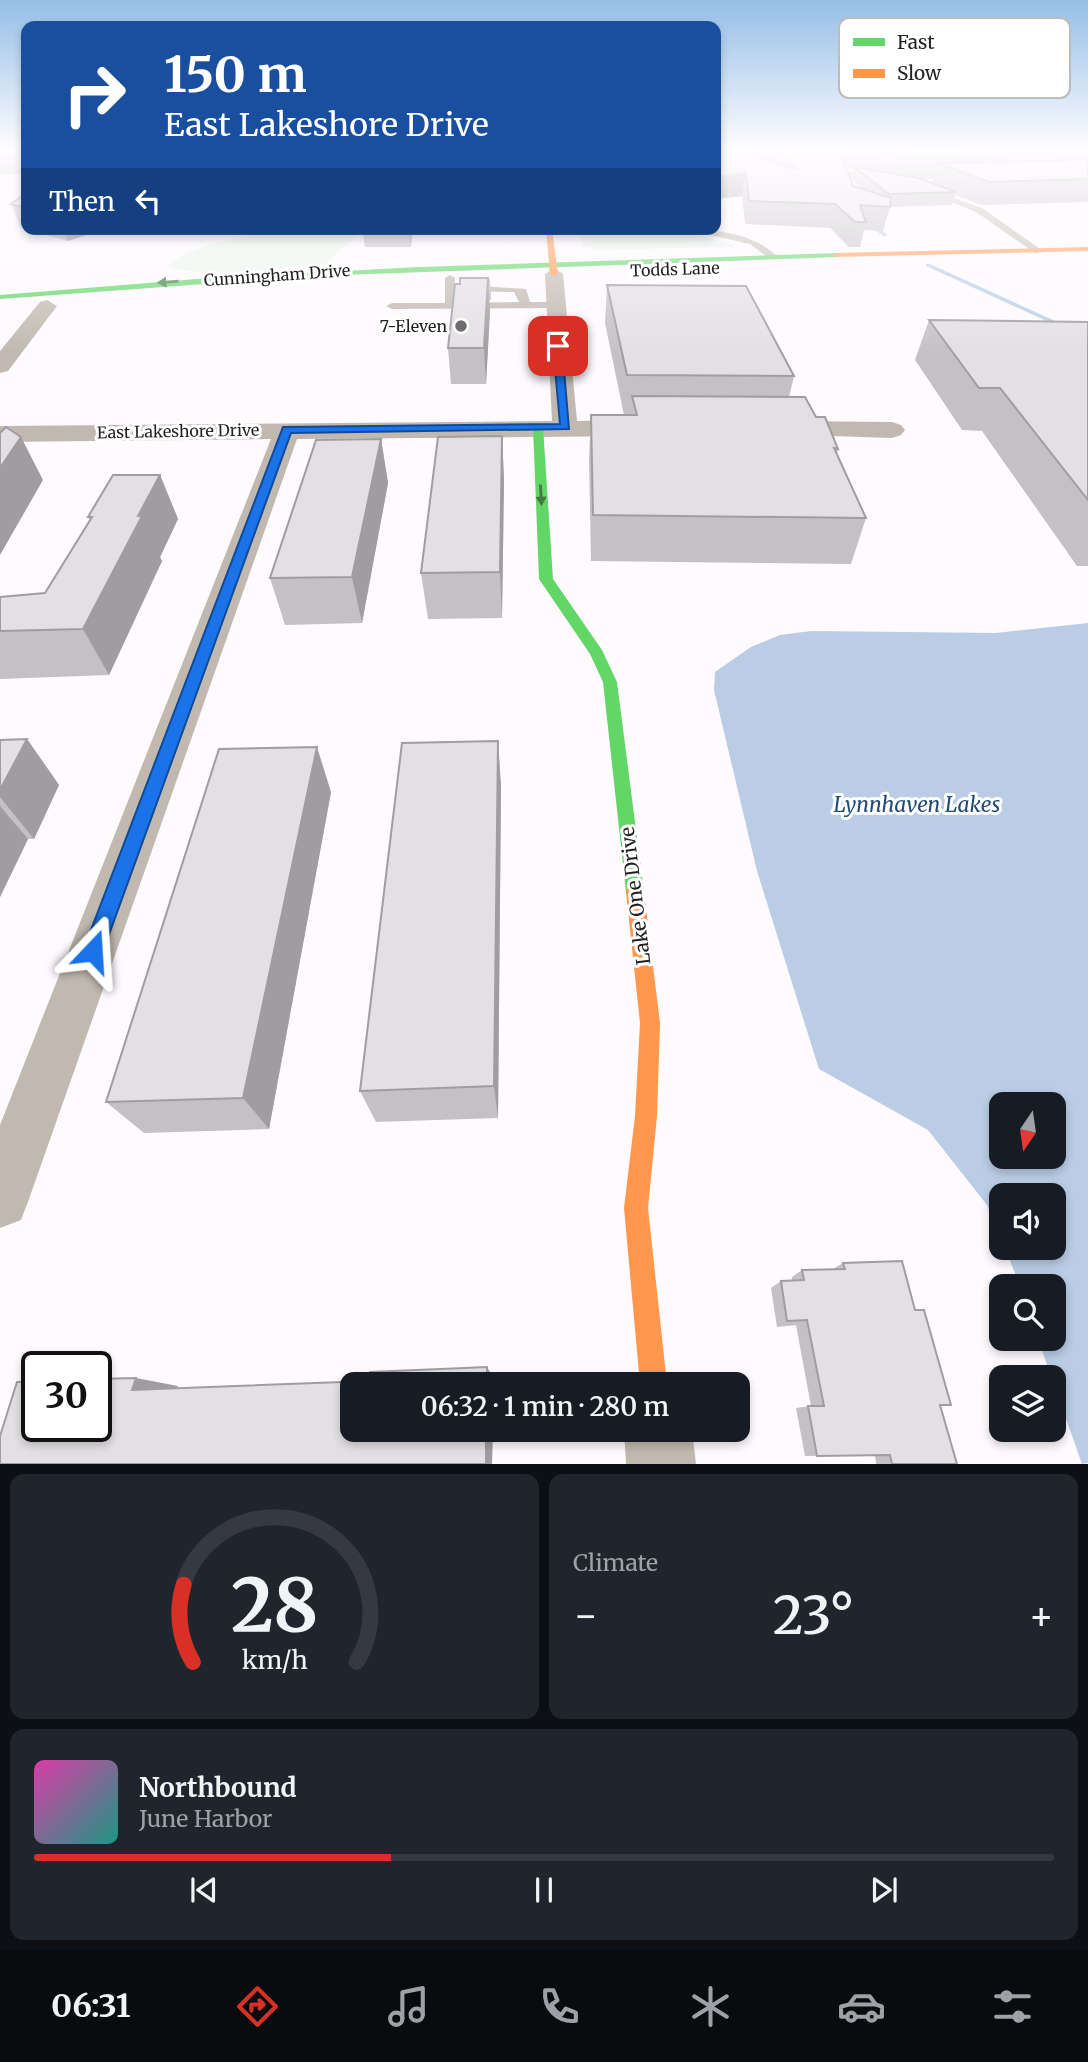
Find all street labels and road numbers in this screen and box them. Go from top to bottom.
street label: Todds Lane [630,257,720,281]
street label: Cunningham Drive [203,260,351,290]
street label: East Lakeshore Drive [97,420,259,442]
street label: Lake One Drive [615,826,655,966]

